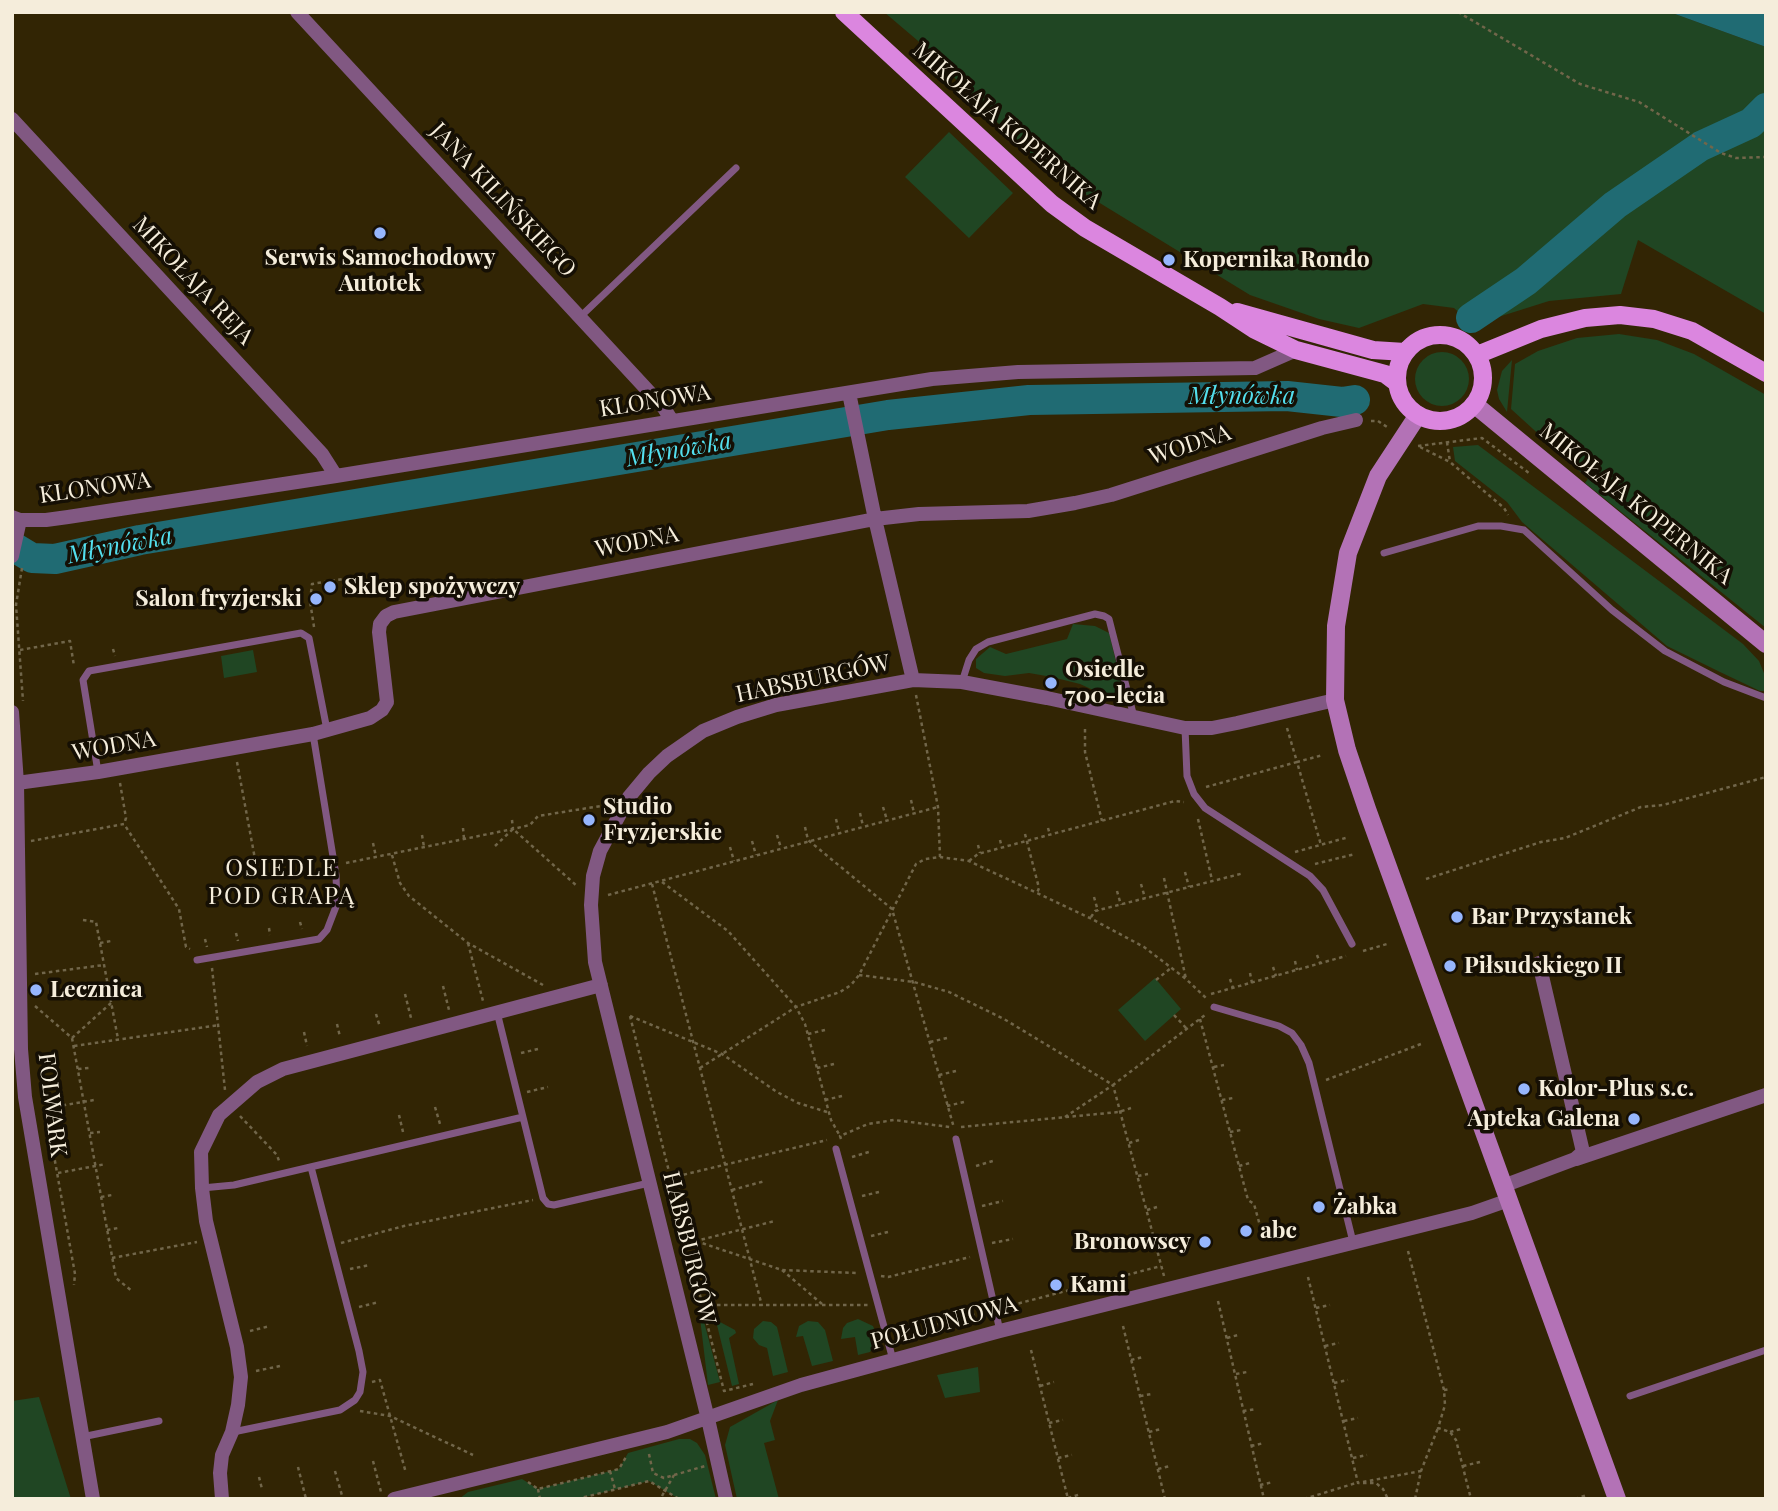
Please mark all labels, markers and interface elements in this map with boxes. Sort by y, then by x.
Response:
street label: MIKOŁAJA KOPERNIKA [907,37,1107,215]
street label: JANA KILIŃSKIEGO [425,117,581,283]
street label: MIKOŁAJA REJA [127,211,259,351]
marker: Serwis Samochodowy Autotek [372,225,388,241]
place label: Serwis Samochodowy Autotek [264,244,496,298]
place label: Kopernika Rondo [1183,246,1370,274]
marker: Kopernika Rondo [1161,252,1177,268]
street label: KLONOWA [597,379,713,423]
water label: Młynówka [1189,383,1295,411]
street label: MIKOŁAJA KOPERNIKA [1534,417,1738,591]
street label: WODNA [1146,419,1234,471]
water label: Młynówka [624,427,734,473]
street label: KLONOWA [37,467,153,509]
street label: WODNA [593,520,681,564]
water label: Młynówka [65,522,175,570]
place label: Sklep spożywczy [344,573,520,601]
marker: Sklep spożywczy [322,579,338,595]
place label: Salon fryzjerski [135,585,302,613]
marker: Salon fryzjerski [308,591,324,607]
street label: HABSBURGÓW [733,649,893,709]
place label: Osiedle 700-lecia [1065,656,1165,710]
marker: Osiedle 700-lecia [1043,675,1059,691]
street label: WODNA [70,725,158,767]
place label: Studio Fryzjerskie [603,793,722,847]
marker: Studio Fryzjerskie [581,812,597,828]
district label: OSIEDLE POD GRAPĄ [209,855,355,911]
place label: Bar Przystanek [1471,903,1632,931]
marker: Bar Przystanek [1449,909,1465,925]
place label: Piłsudskiego II [1464,952,1622,980]
marker: Piłsudskiego II [1442,958,1458,974]
place label: Lecznica [50,976,143,1004]
marker: Lecznica [28,982,44,998]
street label: FOLWARK [32,1051,72,1159]
place label: Kolor-Plus s.c. [1538,1075,1694,1103]
marker: Kolor-Plus s.c. [1516,1081,1532,1097]
place label: Apteka Galena [1467,1105,1620,1133]
marker: Apteka Galena [1626,1111,1642,1127]
street label: HABSBURGÓW [657,1169,721,1327]
place label: Żabka [1333,1193,1397,1221]
marker: Żabka [1311,1199,1327,1215]
place label: abc [1260,1217,1297,1245]
marker: abc [1238,1223,1254,1239]
place label: Bronowscy [1074,1228,1191,1256]
marker: Bronowscy [1197,1234,1213,1250]
place label: Kami [1070,1271,1126,1299]
marker: Kami [1048,1277,1064,1293]
street label: POŁUDNIOWA [868,1290,1020,1356]

